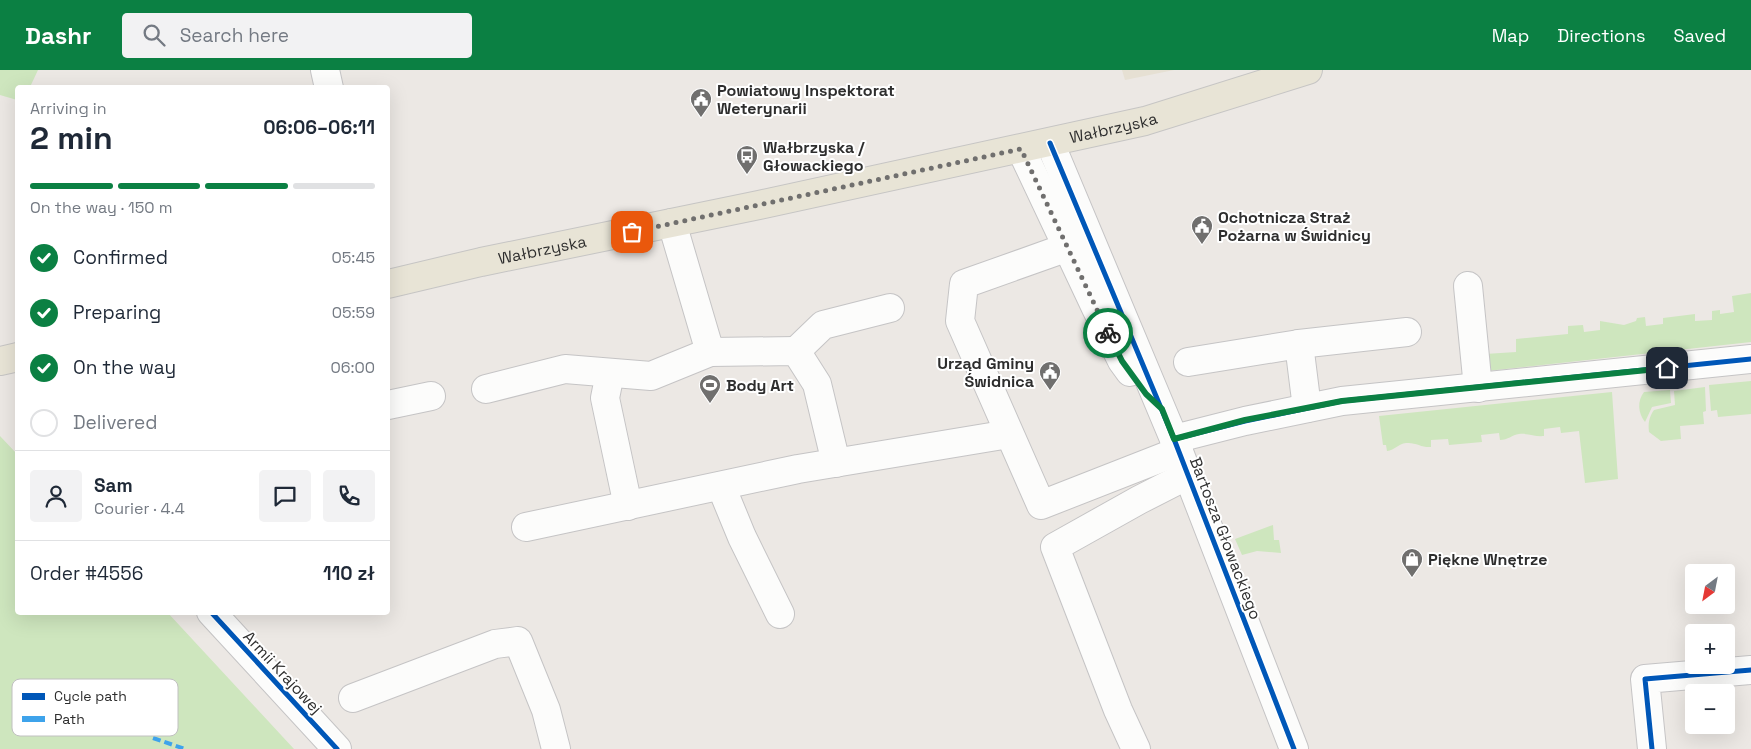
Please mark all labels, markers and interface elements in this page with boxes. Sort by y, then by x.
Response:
search box [122,13,472,58]
text: Dashr [25,20,92,51]
icon: search [140,21,168,49]
text: Search here [180,23,289,48]
text: Map [1492,24,1529,47]
text: Directions [1557,24,1646,47]
text: Saved [1674,24,1726,47]
place label: Powiatowy Inspektorat Weterynarii [717,80,895,119]
public building icon: Powiatowy Inspektorat Weterynarii [689,87,713,118]
text: Arriving in [30,98,107,119]
street label: Wałbrzyska [1068,108,1160,148]
text: 06:06–06:11 [263,115,375,140]
text: 2 min [30,118,113,158]
place label: Wałbrzyska / Głowackiego [763,137,865,176]
bus stop icon: Wałbrzyska / Głowackiego [735,144,759,175]
text: On the way · 150 m [30,197,172,218]
place label: Ochotnicza Straż Pożarna w Świdnicy [1218,207,1371,246]
pin [611,211,653,253]
public building icon: Ochotnicza Straż Pożarna w Świdnicy [1190,214,1214,245]
icon: bag [618,218,646,246]
street label: Wałbrzyska [496,231,588,269]
icon: check [30,244,58,272]
text: Confirmed [73,245,168,270]
text: 05:45 [332,247,375,268]
icon: check [30,299,58,327]
text: Preparing [73,300,161,325]
text: 05:59 [332,302,375,323]
courier [1083,308,1133,358]
icon: bike [1094,319,1122,347]
pin [1646,347,1688,389]
place label: Urząd Gminy Świdnica [937,353,1034,392]
icon: check [30,354,58,382]
icon: home [1653,354,1681,382]
text: On the way [73,355,176,380]
text: 06:00 [330,357,375,378]
public building icon: Urząd Gminy Świdnica [1038,360,1062,391]
sports icon: Body Art [698,373,722,404]
place label: Body Art [726,375,794,396]
text: Delivered [73,410,158,435]
street label: Bartosza Głowackiego [1185,454,1266,622]
button: person [30,470,82,522]
button: chat [259,470,311,522]
button: phone [323,470,375,522]
text: Sam [94,473,133,498]
text: Courier · 4.4 [94,498,185,519]
shop icon: Piękne Wnętrze [1400,547,1424,578]
place label: Piękne Wnętrze [1428,549,1547,570]
text: Order #4556 [30,561,143,586]
text: 110 zł [323,561,375,586]
north arrow [1685,564,1735,614]
map controls [1685,564,1735,734]
button: + [1685,624,1735,674]
street label: Armii Krajowej [239,626,327,718]
legend [12,679,178,736]
button: − [1685,684,1735,734]
text: Cycle path [54,687,127,705]
text: Path [54,710,85,728]

